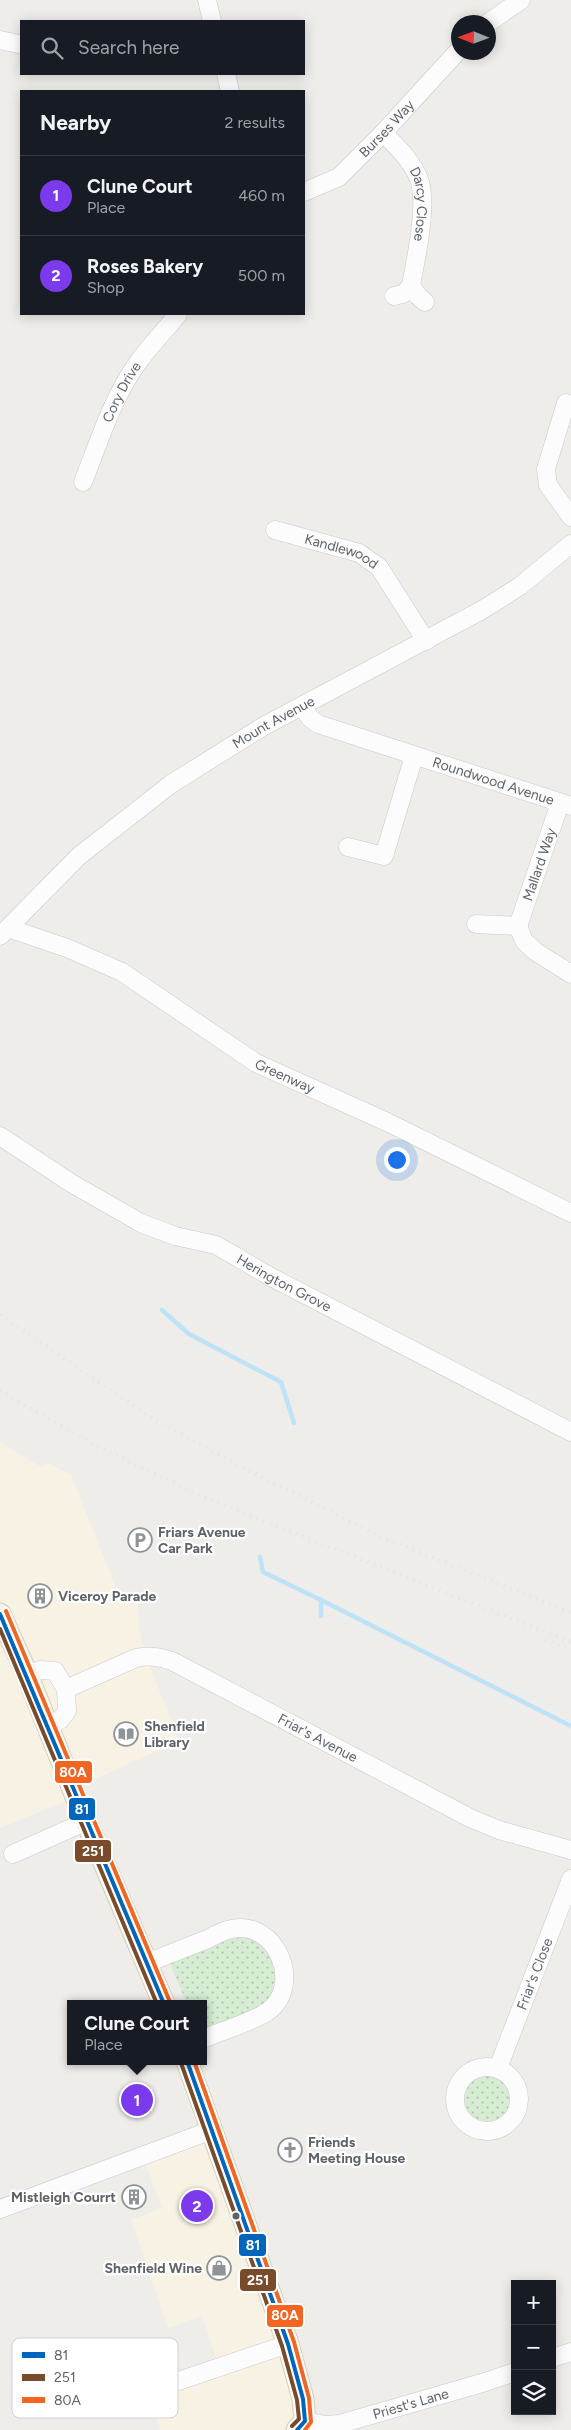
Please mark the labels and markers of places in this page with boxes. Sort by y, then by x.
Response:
place label: Friars Avenue Car Park [158,1524,246,1557]
parking icon: Friars Avenue Car Park [127,1527,153,1553]
building icon: Viceroy Parade [27,1583,53,1609]
place label: Viceroy Parade [58,1588,157,1605]
place label: Shenfield Library [144,1718,205,1751]
library icon: Shenfield Library [113,1721,139,1747]
pin: 1 [121,2081,153,2119]
place label: Friends Meeting House [308,2134,406,2167]
church icon: Friends Meeting House [277,2137,303,2163]
building icon: Mistleigh Courrt [121,2184,147,2210]
pin: 2 [181,2187,213,2225]
place label: Mistleigh Courrt [11,2189,116,2206]
unlabelled marker [231,2211,241,2221]
shop icon: Shenfield Wine [206,2255,232,2281]
place label: Shenfield Wine [105,2260,202,2277]

